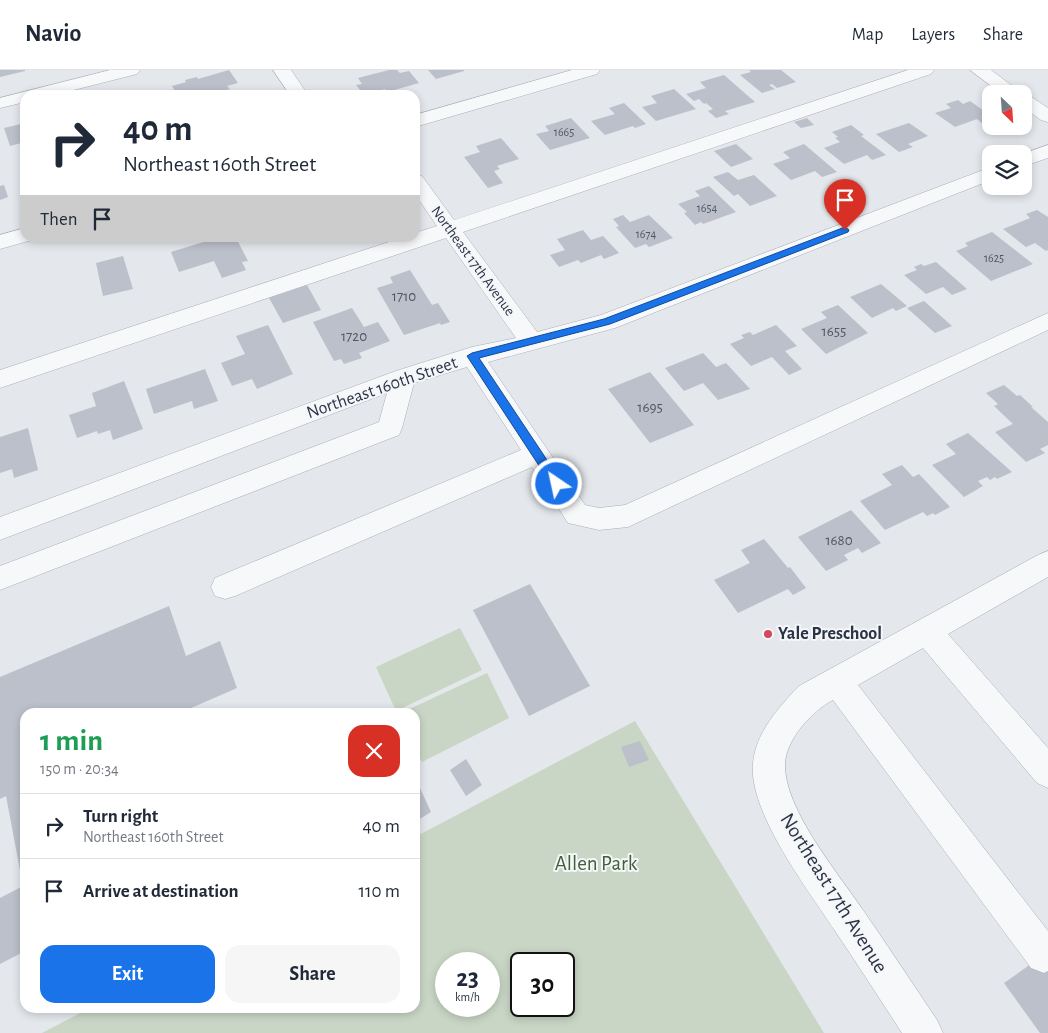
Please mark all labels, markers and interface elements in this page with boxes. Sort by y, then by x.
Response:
text: Navio [25,22,81,46]
text: Map [852,26,883,44]
text: Layers [911,26,955,44]
text: Share [983,26,1023,44]
north arrow [982,85,1032,135]
map controls [982,85,1032,195]
icon: right [40,110,105,175]
text: 40 m [123,112,192,147]
house number: 1665 [554,126,574,138]
button: layers [982,145,1032,195]
text: Northeast 160th Street [123,153,316,175]
pin [824,179,866,230]
icon: arrive [831,186,859,214]
house number: 1654 [697,202,718,214]
street label: Northeast 17th Avenue [428,203,518,319]
icon: arrive [88,205,116,233]
text: Then [40,210,78,229]
house number: 1674 [636,228,656,240]
house number: 1625 [984,252,1004,264]
house number: 1710 [392,289,416,304]
house number: 1655 [822,324,846,339]
house number: 1720 [341,329,367,344]
street label: Northeast 160th Street [304,354,460,422]
house number: 1695 [637,400,663,415]
position arrow [530,457,582,509]
house number: 1680 [825,533,853,548]
place label: Yale Preschool [778,625,882,643]
marker: Yale Preschool [762,628,774,640]
button: close [348,725,400,777]
text: 1 min [40,726,103,756]
text: 150 m · 20:34 [40,761,119,777]
text: Turn right [83,807,158,826]
street label: Northeast 17th Avenue [776,809,892,977]
icon: right [40,812,68,840]
text: 40 m [362,817,400,836]
text: Northeast 160th Street [83,829,224,845]
park label: Allen Park [555,853,638,874]
icon: arrive [40,877,68,905]
text: Arrive at destination [83,882,239,901]
text: 110 m [359,882,400,901]
button: Exit [40,945,215,1003]
button: Share [225,945,400,1003]
speed limit sign: 30 [510,952,575,1017]
text: 23 [456,966,479,991]
text: km/h [455,991,480,1003]

